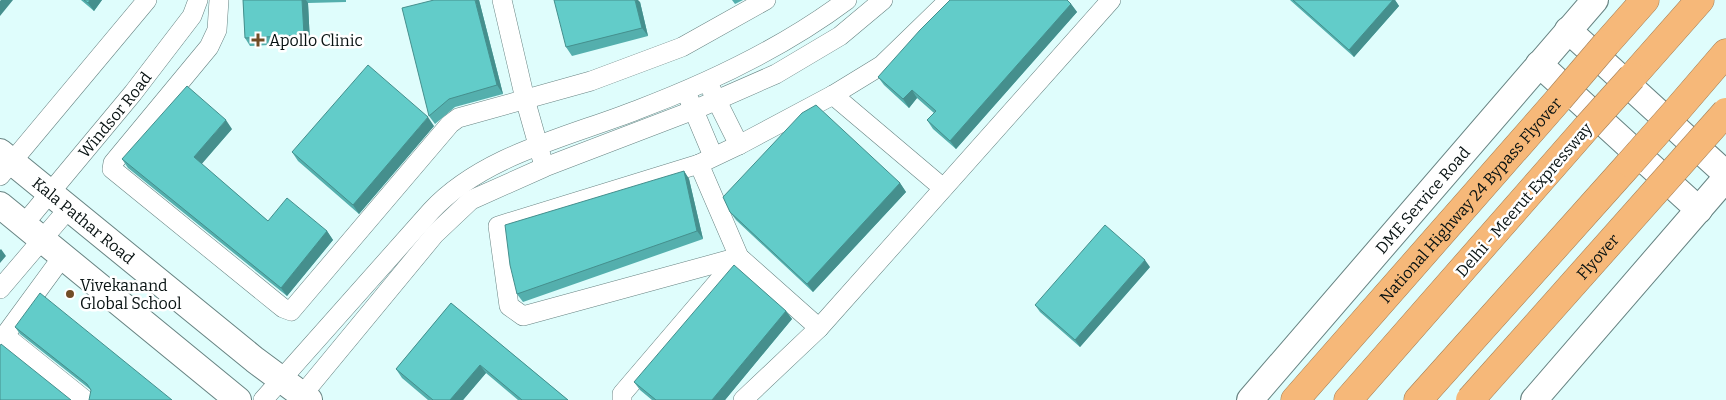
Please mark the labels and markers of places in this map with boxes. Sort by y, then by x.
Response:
place label: Apollo Clinic [269,31,363,50]
marker: Apollo Clinic [251,33,265,47]
place label: Vivekanand Global School [80,276,182,313]
marker: Vivekanand Global School [64,288,76,300]

